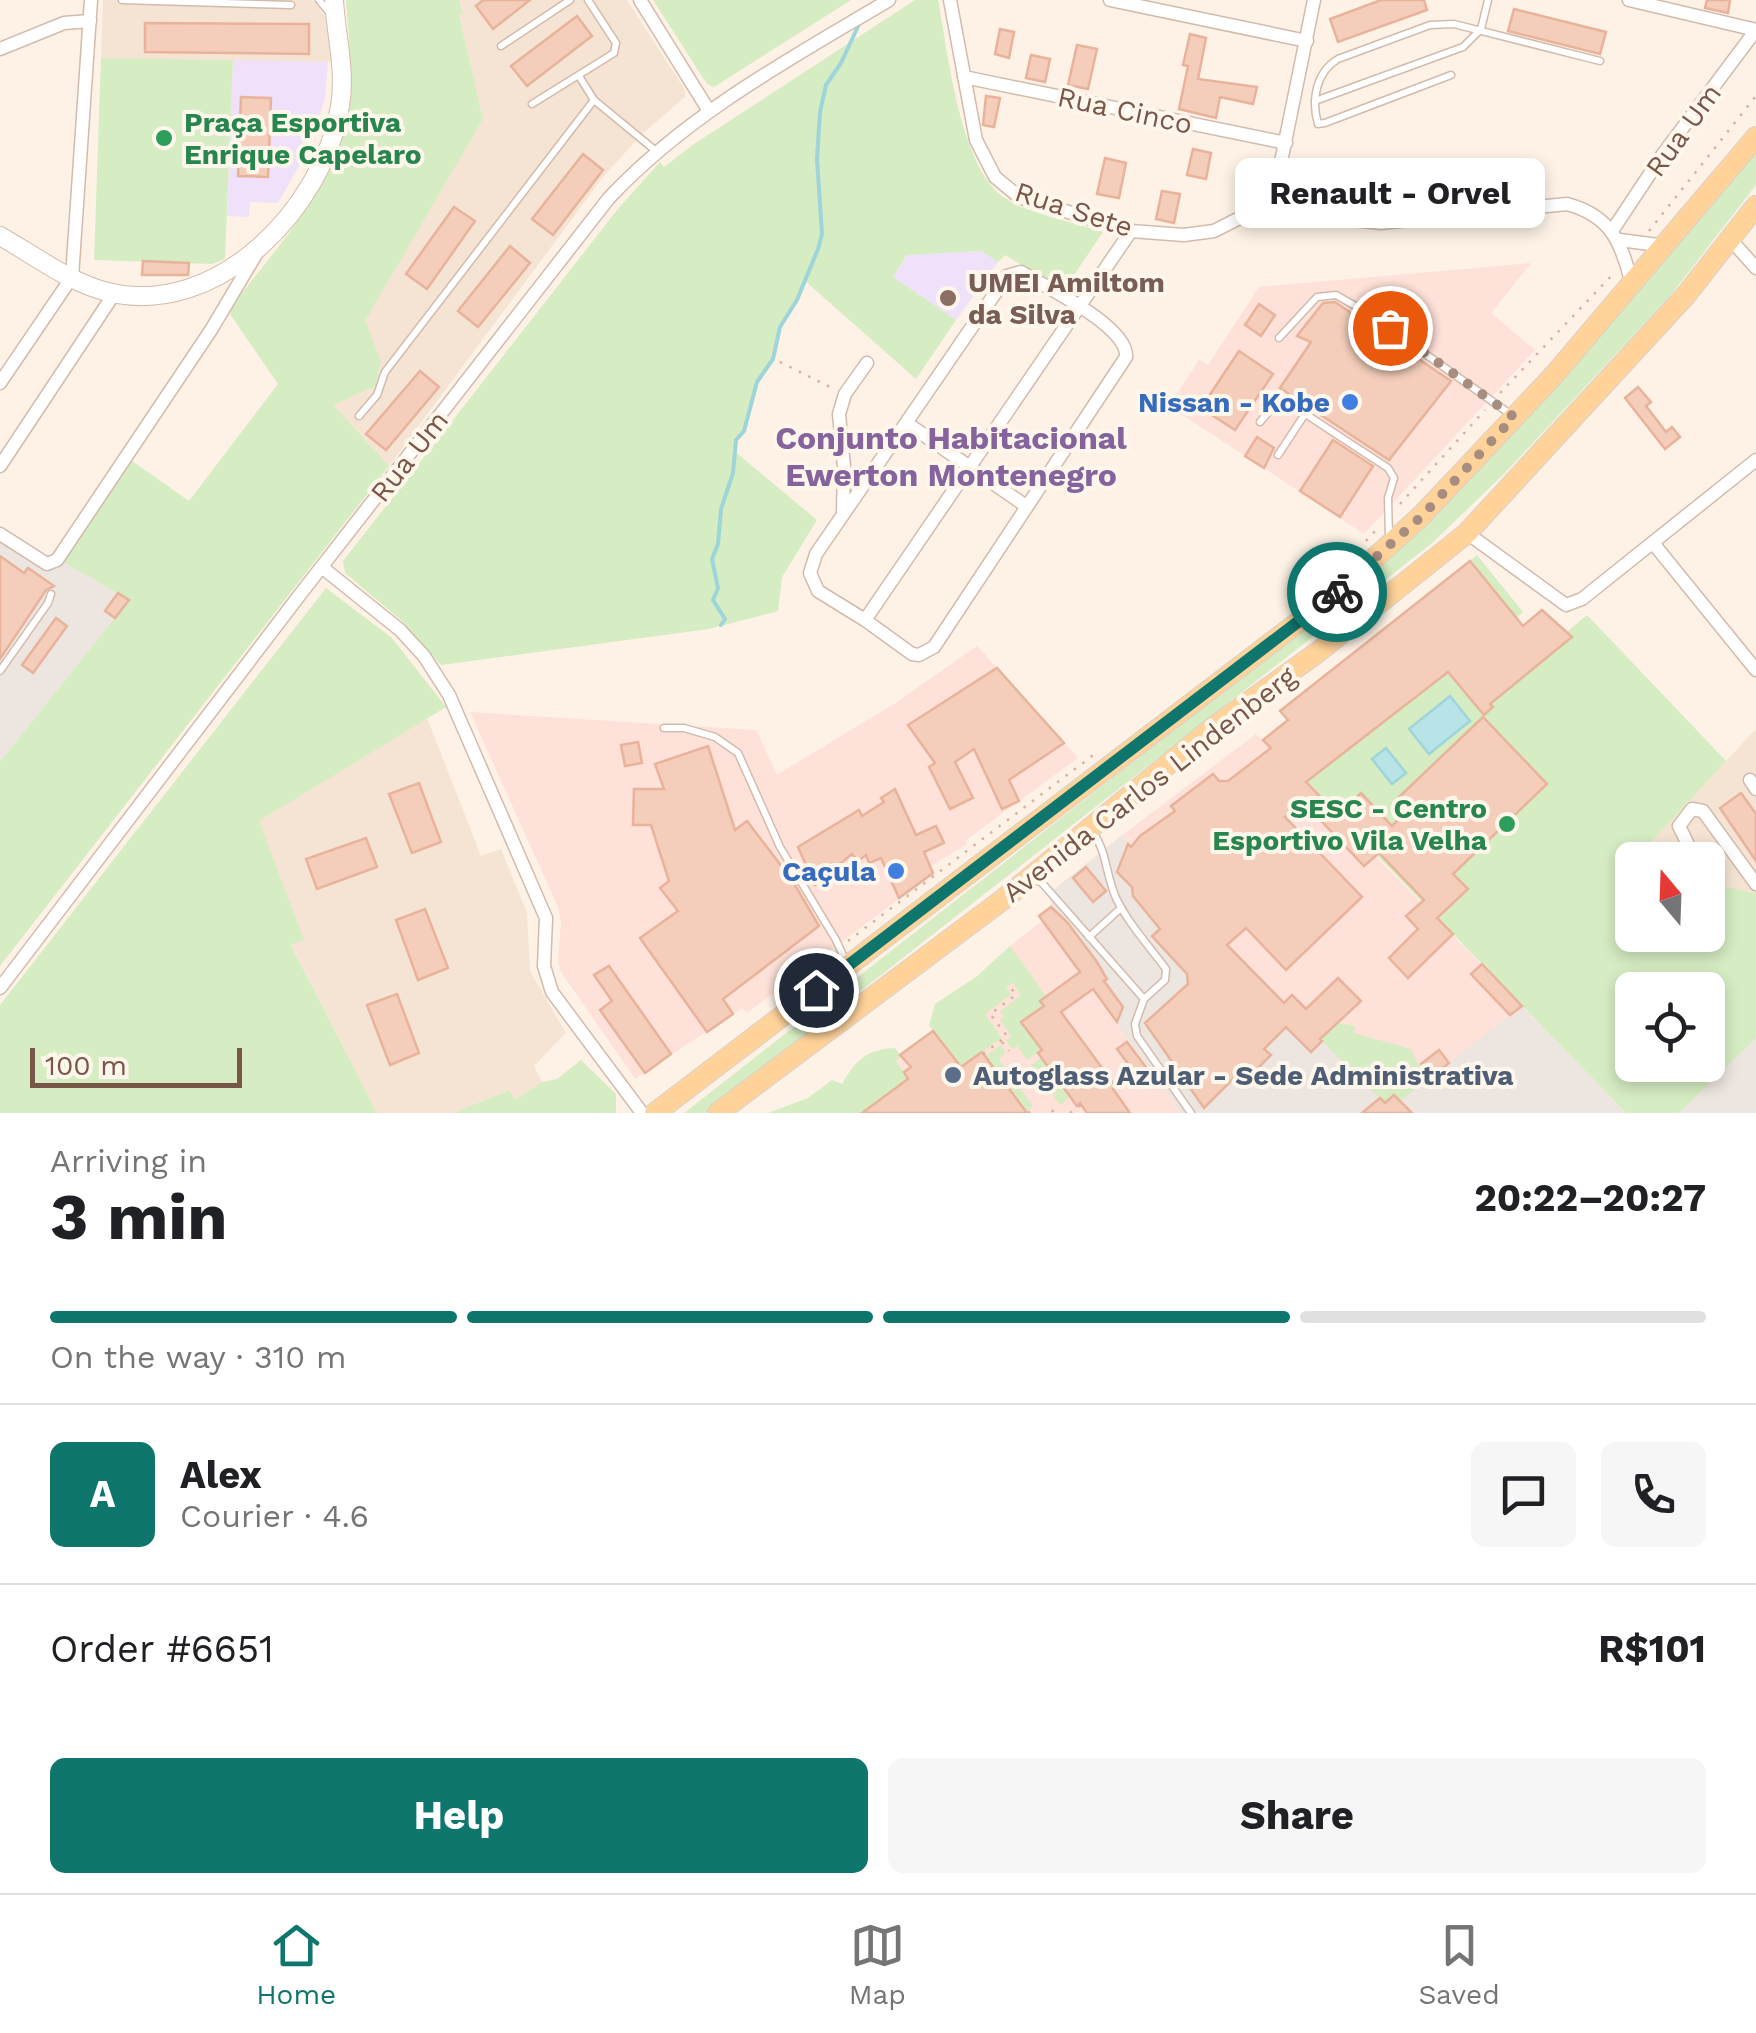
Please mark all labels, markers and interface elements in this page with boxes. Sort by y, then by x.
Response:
street label: Rua Um [1639,77,1728,183]
street label: Rua Cinco [1055,80,1195,141]
place label: Praça Esportiva Enrique Capelaro [184,106,422,171]
marker: Praça Esportiva Enrique Capelaro [153,127,175,149]
callout: Renault - Orvel [1235,158,1545,228]
text: Renault - Orvel [1269,174,1511,212]
street label: Rua Sete [1011,175,1137,244]
place label: UMEI Amiltom da Silva [968,266,1165,331]
pin [1348,286,1433,371]
marker: UMEI Amiltom da Silva [937,287,959,309]
icon: bag [1363,301,1418,356]
place label: Nissan - Kobe [1138,386,1330,419]
marker: Nissan - Kobe [1339,391,1361,413]
street label: Rua Um [364,404,455,509]
district label: Conjunto Habitacional Ewerton Montenegro [775,419,1127,494]
courier [1287,542,1387,642]
icon: bike [1310,565,1365,620]
street label: Avenida Carlos Lindenberg [996,659,1303,909]
place label: SESC - Centro Esportivo Vila Velha [1212,792,1488,857]
marker: SESC - Centro Esportivo Vila Velha [1496,813,1518,835]
north arrow [1615,842,1725,952]
map controls [1615,842,1725,1082]
place label: Caçula [782,855,877,888]
marker: Caçula [885,860,907,882]
pin [774,948,859,1033]
icon: home [789,963,844,1018]
button: locate [1615,972,1725,1082]
scale bar [30,1043,242,1088]
text: 100 m [45,1049,127,1082]
place label: Autoglass Azular - Sede Administrativa [973,1059,1514,1092]
marker: Autoglass Azular - Sede Administrativa [942,1064,964,1086]
text: Arriving in [50,1142,207,1180]
text: 20:22–20:27 [1474,1176,1706,1220]
text: 3 min [50,1179,228,1255]
text: On the way · 310 m [50,1338,347,1376]
button: chat [1471,1442,1576,1547]
button: phone [1601,1442,1706,1547]
text: Alex [180,1453,262,1497]
text: A [90,1472,115,1516]
text: Courier · 4.6 [180,1497,369,1535]
text: Order #6651 [50,1627,274,1671]
text: R$101 [1598,1627,1706,1671]
button: Help [50,1758,868,1873]
button: Share [888,1758,1706,1873]
tab: Home [256,1918,336,2011]
tab: Map [849,1918,906,2011]
tab: Saved [1418,1918,1500,2011]

